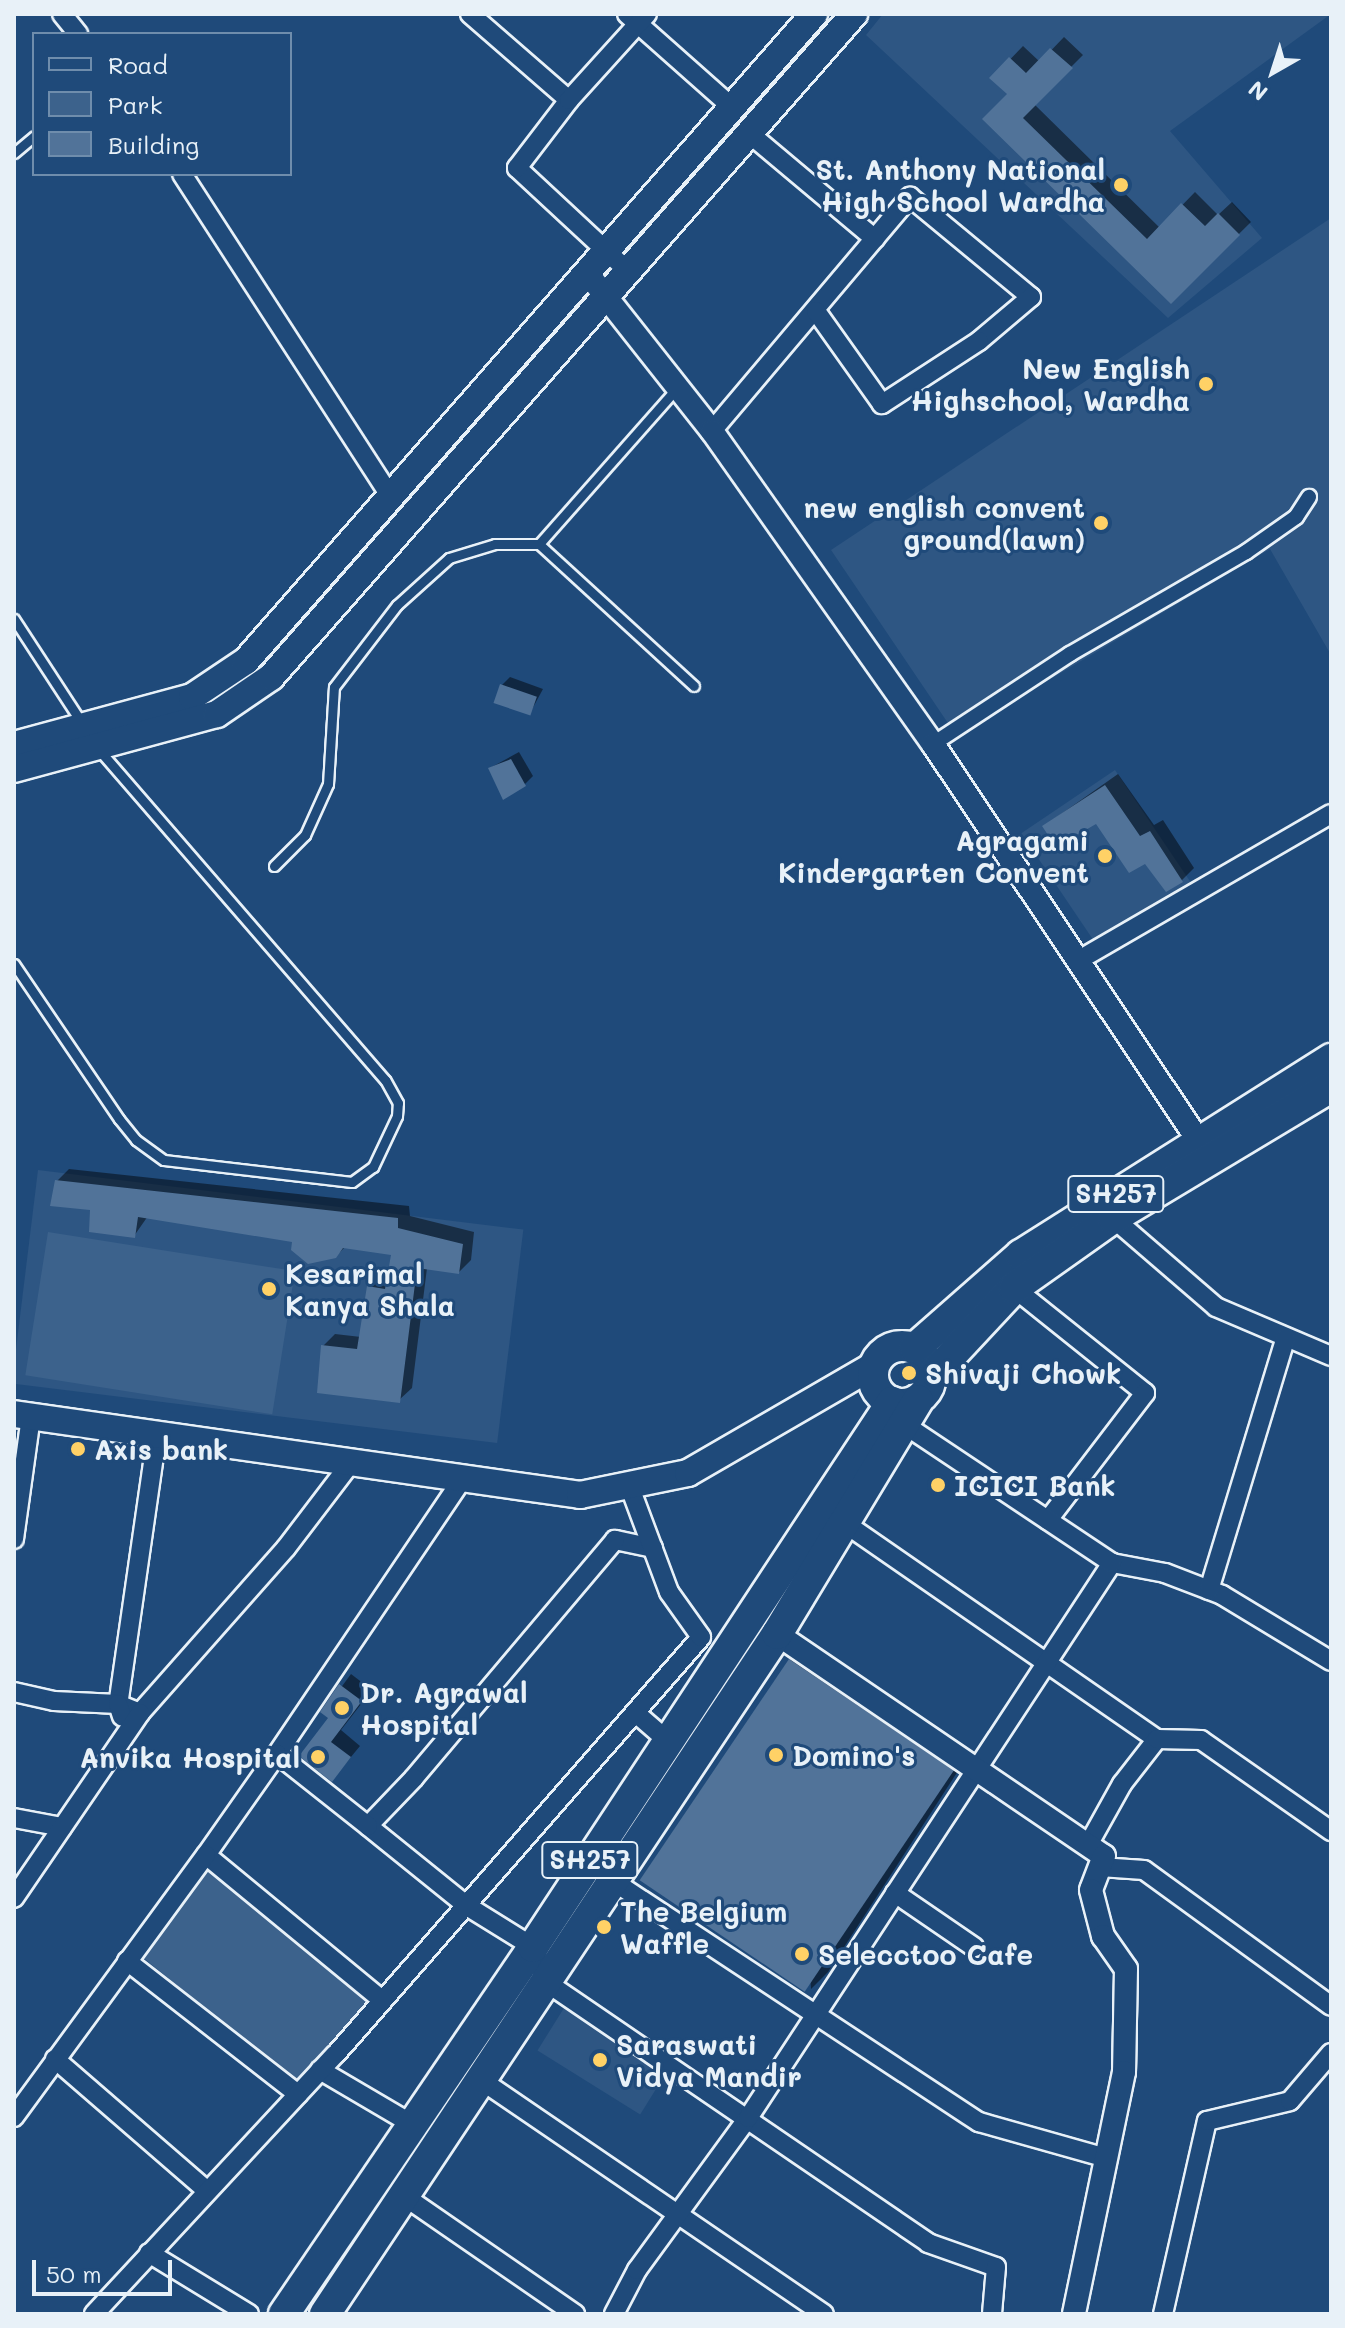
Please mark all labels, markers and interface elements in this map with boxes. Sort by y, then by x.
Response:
legend [32,32,292,176]
north arrow [1233,32,1313,112]
text: Road [108,49,168,80]
text: N [1242,75,1273,108]
text: Park [108,89,162,120]
text: Building [108,129,199,160]
place label: St. Anthony National High School Wardha [816,152,1105,218]
marker: St. Anthony National High School Wardha [1112,176,1130,194]
place label: New English Highschool, Wardha [911,351,1190,417]
marker: New English Highschool, Wardha [1197,375,1215,393]
place label: new english convent ground(lawn) [803,490,1085,556]
marker: new english convent ground(lawn) [1092,514,1110,532]
place label: Agragami Kindergarten Convent [778,823,1089,889]
marker: Agragami Kindergarten Convent [1096,847,1114,865]
road number: SH257 [1066,1172,1166,1216]
place label: Kesarimal Kanya Shala [285,1256,455,1322]
marker: Kesarimal Kanya Shala [260,1280,278,1298]
place label: Shivaji Chowk [925,1356,1121,1390]
marker: Shivaji Chowk [900,1364,918,1382]
place label: Axis bank [94,1432,228,1466]
marker: Axis bank [69,1440,87,1458]
place label: ICICI Bank [954,1468,1116,1502]
marker: ICICI Bank [929,1476,947,1494]
place label: Dr. Agrawal Hospital [360,1675,528,1741]
marker: Dr. Agrawal Hospital [331,1697,353,1719]
place label: Domino's [792,1738,915,1772]
place label: Anvika Hospital [79,1740,300,1774]
marker: Anvika Hospital [307,1746,329,1768]
marker: Domino's [767,1746,785,1764]
road number: SH257 [540,1838,640,1882]
place label: The Belgium Waffle [620,1894,787,1960]
marker: The Belgium Waffle [595,1918,613,1936]
place label: Selecctoo Cafe [818,1937,1033,1971]
marker: Selecctoo Cafe [793,1945,811,1963]
place label: Saraswati Vidya Mandir [616,2027,802,2093]
marker: Saraswati Vidya Mandir [591,2051,609,2069]
scale bar [36,2244,176,2294]
text: 50 m [46,2258,102,2289]

